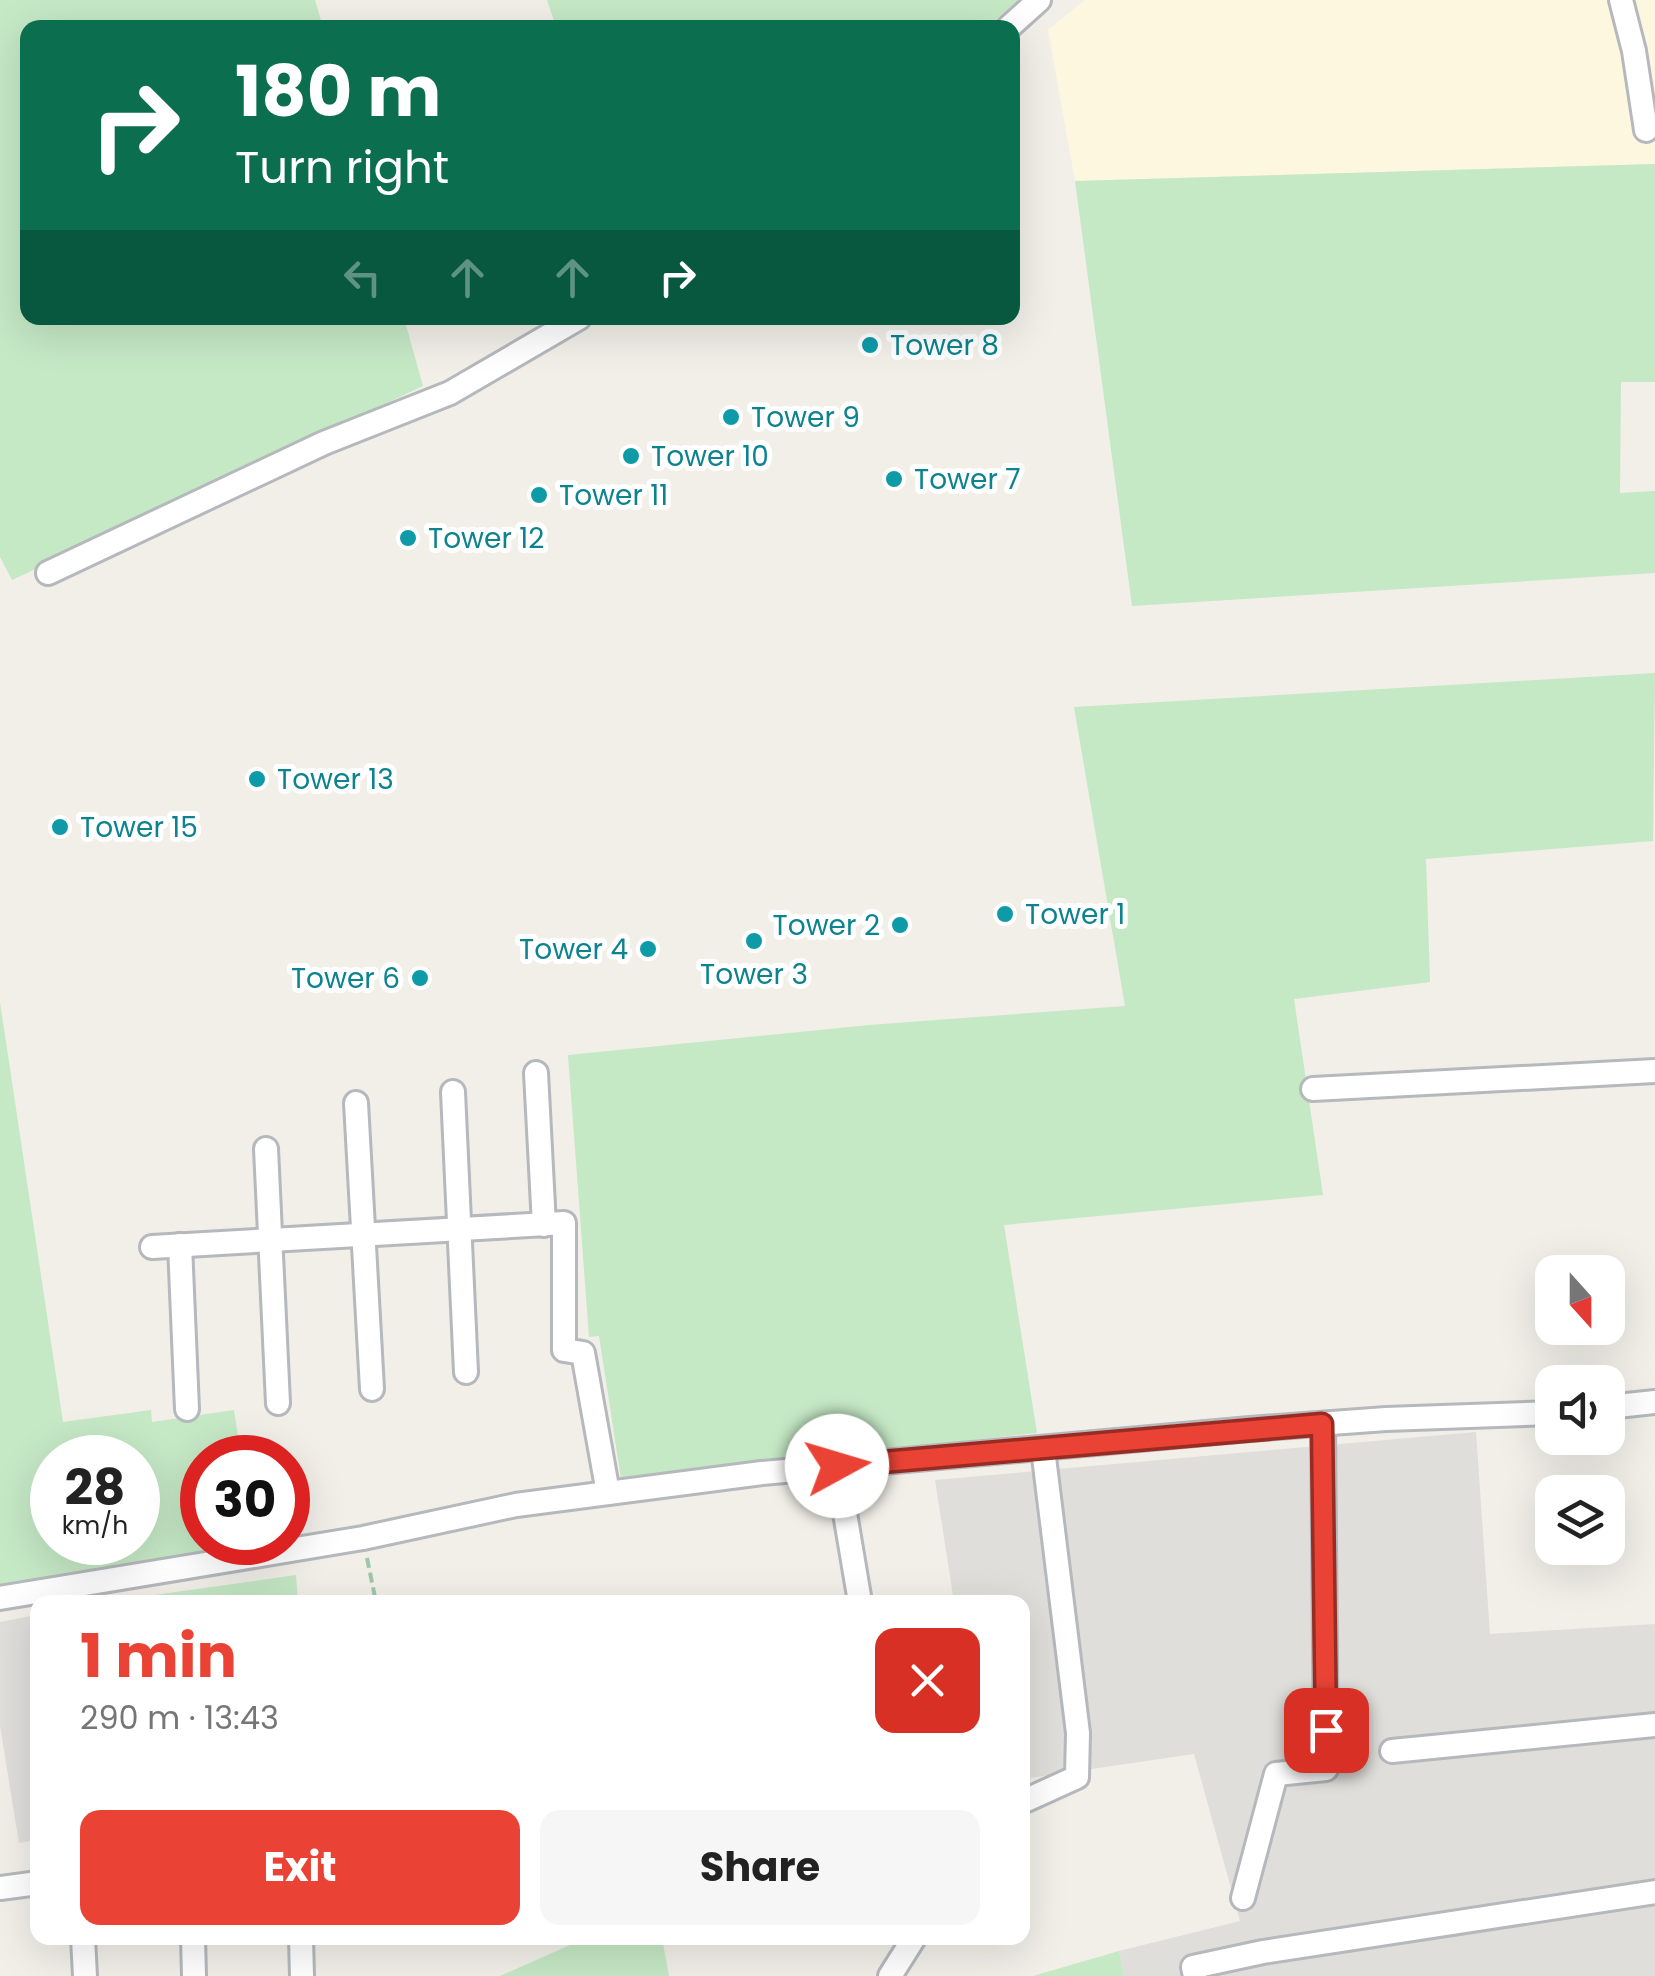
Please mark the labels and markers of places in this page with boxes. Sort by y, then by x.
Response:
place label: Tower 8 [890,326,999,365]
marker: Tower 8 [859,334,881,356]
place label: Tower 9 [751,398,860,437]
marker: Tower 9 [720,406,742,428]
place label: Tower 10 [651,437,769,476]
marker: Tower 10 [620,445,642,467]
place label: Tower 7 [914,460,1021,499]
marker: Tower 7 [883,468,905,490]
place label: Tower 11 [559,476,668,515]
marker: Tower 11 [528,484,550,506]
place label: Tower 12 [428,519,544,558]
marker: Tower 12 [397,527,419,549]
place label: Tower 13 [277,760,394,799]
marker: Tower 13 [246,768,268,790]
place label: Tower 15 [80,808,198,847]
marker: Tower 15 [49,816,71,838]
place label: Tower 1 [1025,895,1125,934]
marker: Tower 1 [994,903,1016,925]
place label: Tower 2 [773,906,880,945]
marker: Tower 2 [889,914,911,936]
place label: Tower 4 [519,930,628,969]
marker: Tower 3 [743,930,765,952]
marker: Tower 4 [637,938,659,960]
place label: Tower 3 [700,955,808,994]
place label: Tower 6 [291,959,400,998]
marker: Tower 6 [409,967,431,989]
pin [1284,1688,1369,1773]

